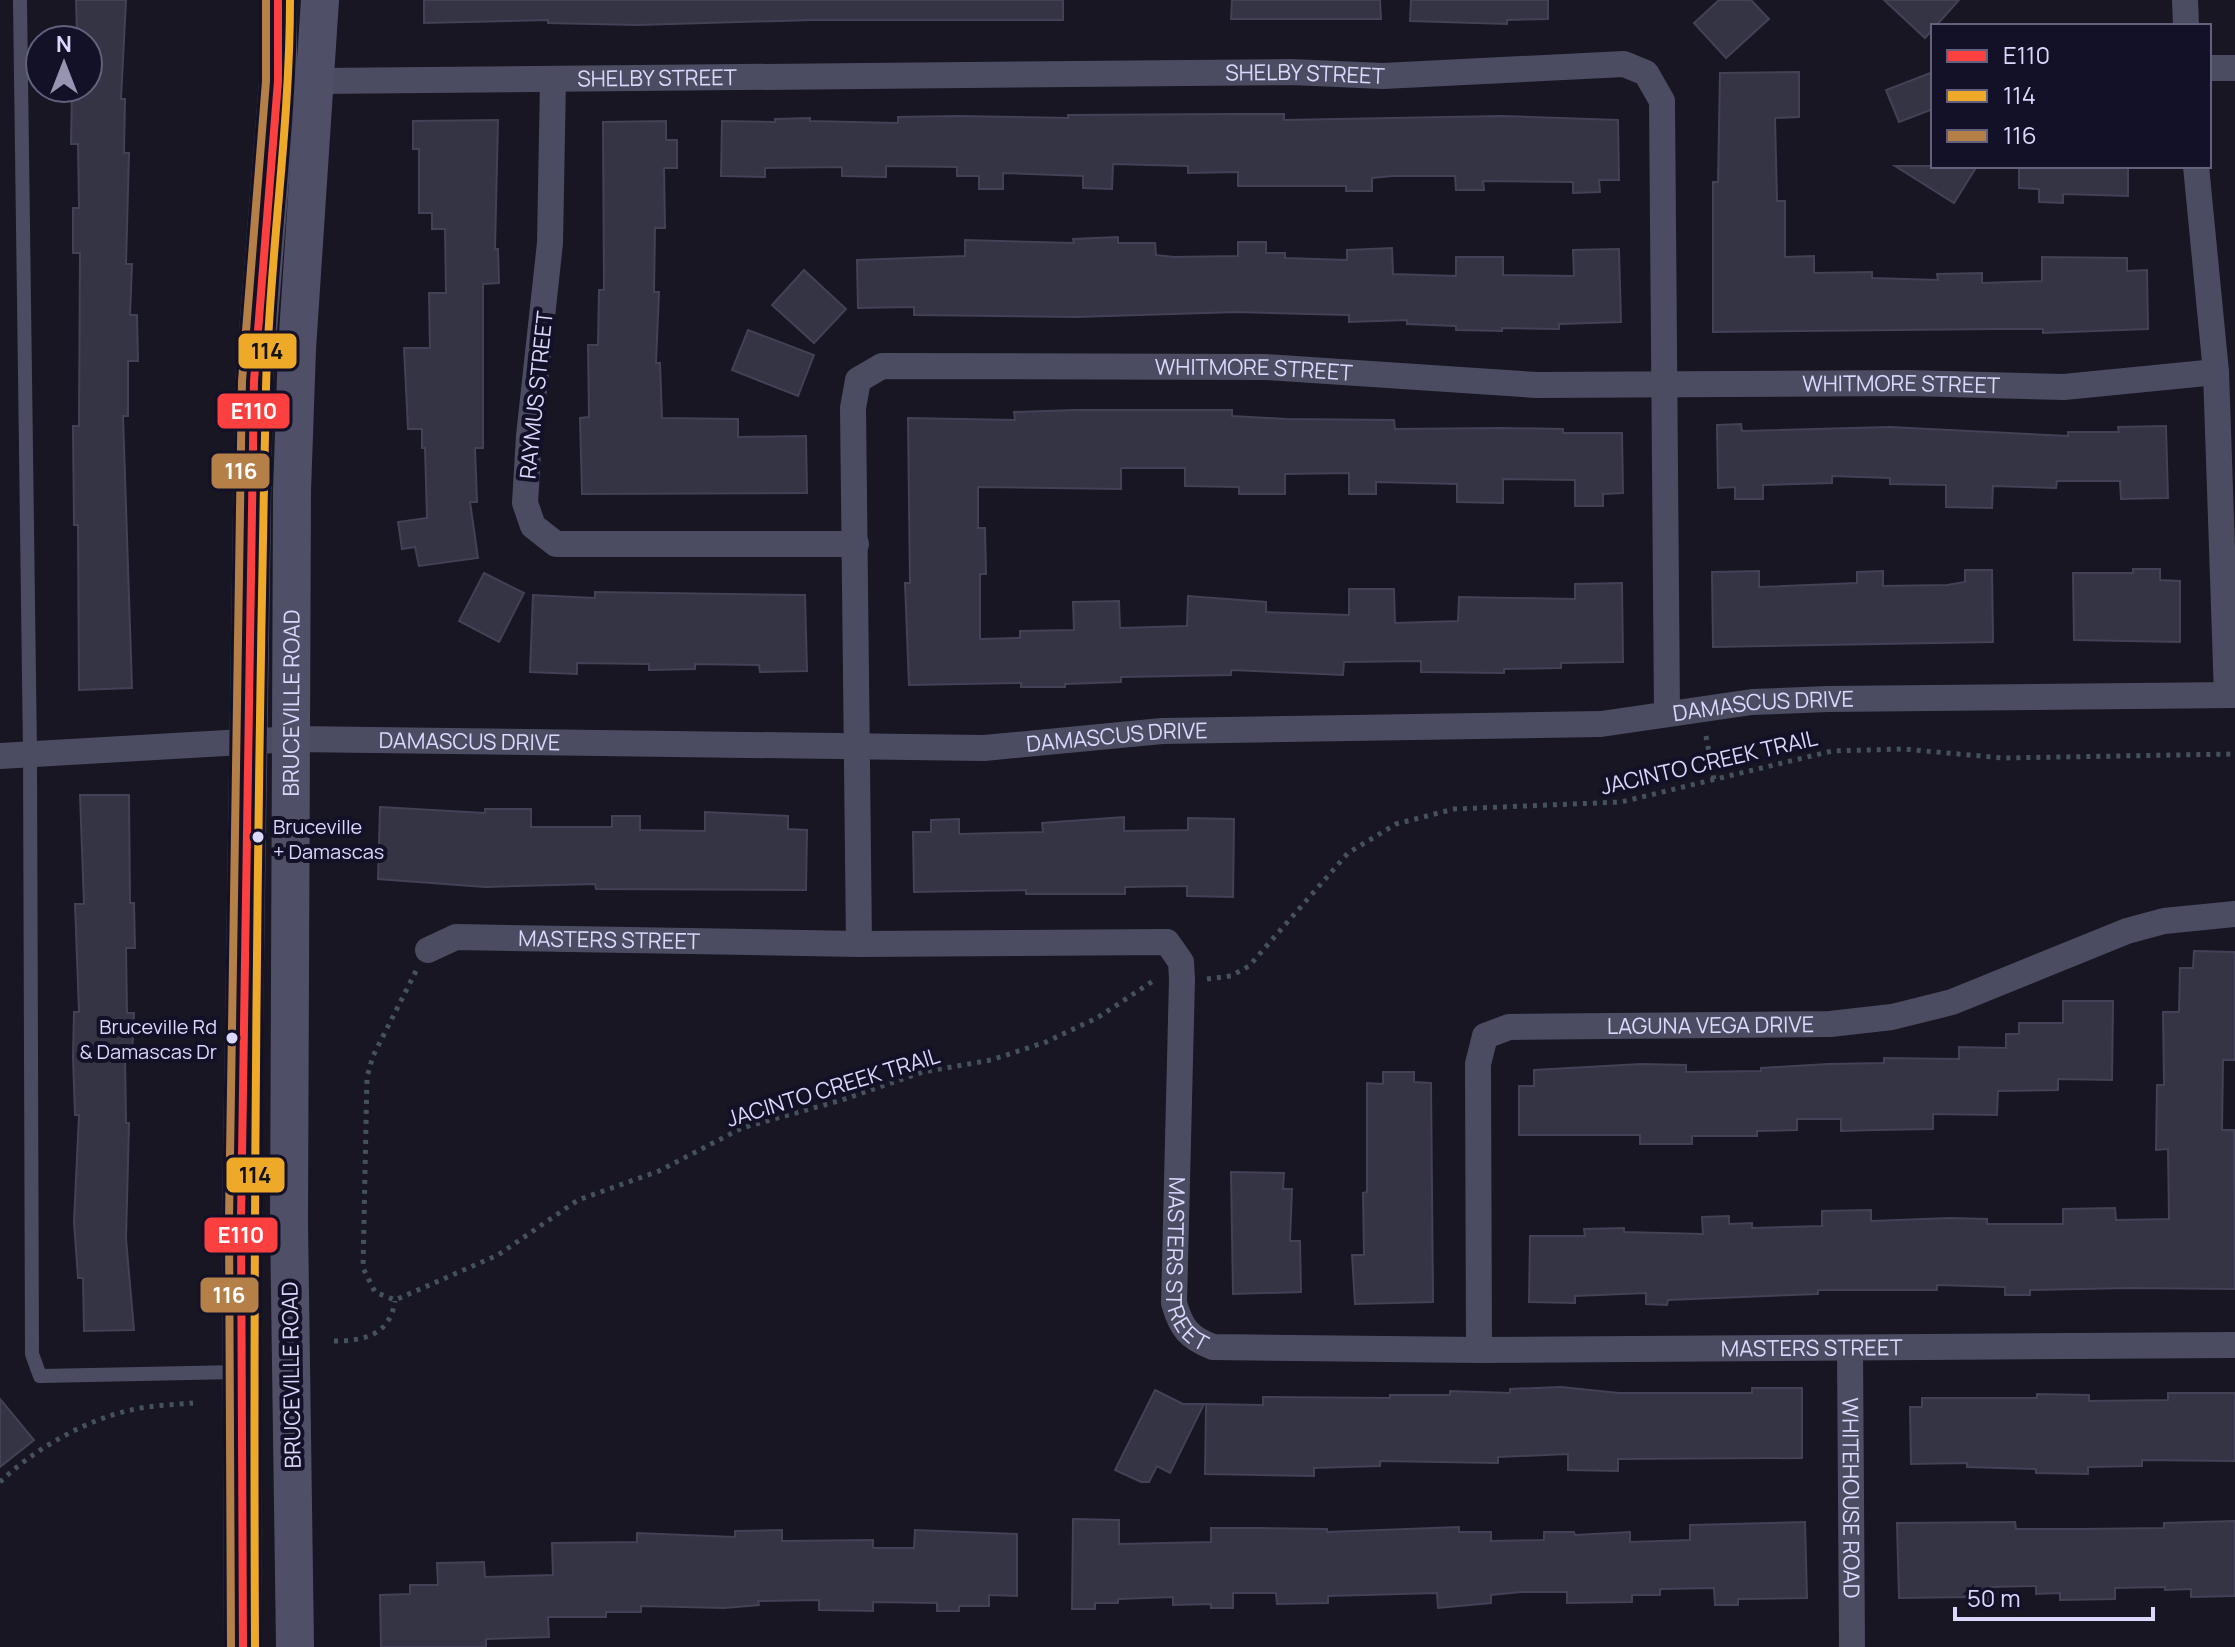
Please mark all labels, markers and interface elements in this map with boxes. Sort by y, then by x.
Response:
north arrow [24,24,104,104]
legend [1931,24,2211,168]
text: N [56,29,72,59]
text: E110 [2003,38,2050,71]
street label: SHELBY STREET [1225,57,1385,91]
street label: SHELBY STREET [577,62,737,94]
text: 114 [2003,78,2036,111]
text: 116 [2003,118,2037,151]
street label: RAYMUS STREET [512,310,560,480]
line badge: 114 [237,332,298,370]
text: 114 [251,336,283,366]
street label: WHITMORE STREET [1155,352,1354,388]
street label: WHITMORE STREET [1802,368,2000,400]
line badge: E110 [216,392,291,430]
text: E110 [231,396,277,426]
line badge: 116 [210,452,271,490]
text: 116 [225,456,257,486]
street label: BRUCEVILLE ROAD [276,609,307,797]
street label: DAMASCUS DRIVE [1671,684,1854,728]
street label: DAMASCUS DRIVE [1025,715,1208,759]
street label: JACINTO CREEK TRAIL [1598,722,1820,802]
street label: DAMASCUS DRIVE [378,725,561,757]
place label: Bruceville + Damascas [273,813,384,865]
marker: Bruceville + Damascas [250,829,266,845]
street label: MASTERS STREET [518,923,700,956]
street label: LAGUNA VEGA DRIVE [1607,1009,1814,1041]
place label: Bruceville Rd & Damascas Dr [80,1013,217,1065]
marker: Bruceville Rd & Damascas Dr [224,1030,240,1046]
street label: JACINTO CREEK TRAIL [723,1040,943,1134]
line badge: 114 [225,1156,286,1194]
text: 114 [239,1160,271,1190]
street label: MASTERS STREET [1159,1176,1214,1358]
line badge: E110 [203,1216,279,1254]
text: E110 [218,1220,264,1250]
line badge: 116 [199,1276,260,1314]
text: 116 [213,1280,245,1310]
street label: BRUCEVILLE ROAD [274,1281,308,1469]
street label: MASTERS STREET [1721,1332,1903,1363]
street label: WHITEHOUSE ROAD [1835,1397,1867,1599]
scale bar [1955,1571,2153,1621]
text: 50 m [1967,1581,2021,1614]

